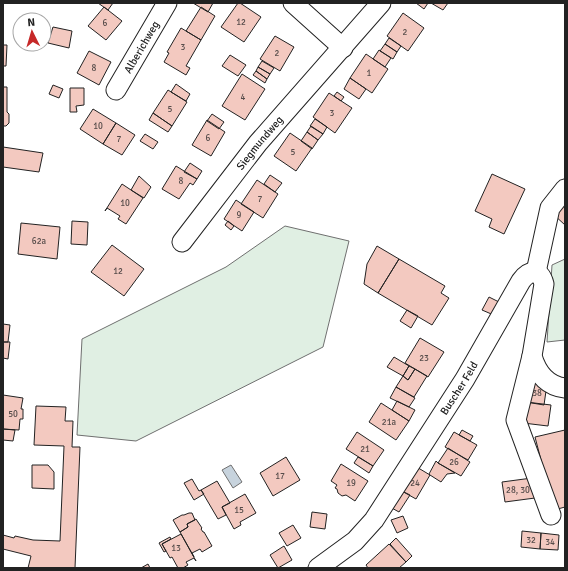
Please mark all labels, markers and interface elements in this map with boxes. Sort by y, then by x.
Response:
north arrow [12,12,52,52]
text: N [27,16,36,29]
house number: 12 [236,17,246,28]
house number: 6 [103,18,108,29]
street label: Alberichweg [121,18,162,76]
house number: 2 [403,27,408,38]
house number: 3 [181,42,186,53]
house number: 2 [275,48,280,59]
house number: 8 [92,63,97,74]
house number: 1 [367,68,372,79]
house number: 4 [241,92,246,103]
house number: 5 [168,104,173,115]
house number: 3 [330,108,335,119]
street label: Siegmundweg [234,113,286,173]
house number: 10 [93,121,103,132]
house number: 6 [206,133,211,144]
house number: 7 [117,134,122,145]
house number: 5 [291,147,296,158]
house number: 8 [179,176,184,187]
house number: 7 [258,194,263,205]
house number: 10 [120,198,130,209]
house number: 9 [237,210,242,221]
house number: 62a [32,236,47,247]
house number: 12 [113,266,123,277]
house number: 23 [419,353,429,364]
street label: Buscher Feld [438,359,481,417]
house number: 38 [532,388,542,399]
house number: 50 [8,409,18,420]
house number: 21a [382,417,397,428]
house number: 21 [360,444,370,455]
house number: 26 [449,457,459,468]
house number: 17 [275,471,285,482]
house number: 19 [346,478,356,489]
house number: 24 [410,478,420,489]
house number: 28, 30 [506,485,530,496]
house number: 15 [234,505,244,516]
house number: 32 [526,535,536,546]
house number: 34 [545,537,555,548]
house number: 13 [171,543,181,554]

